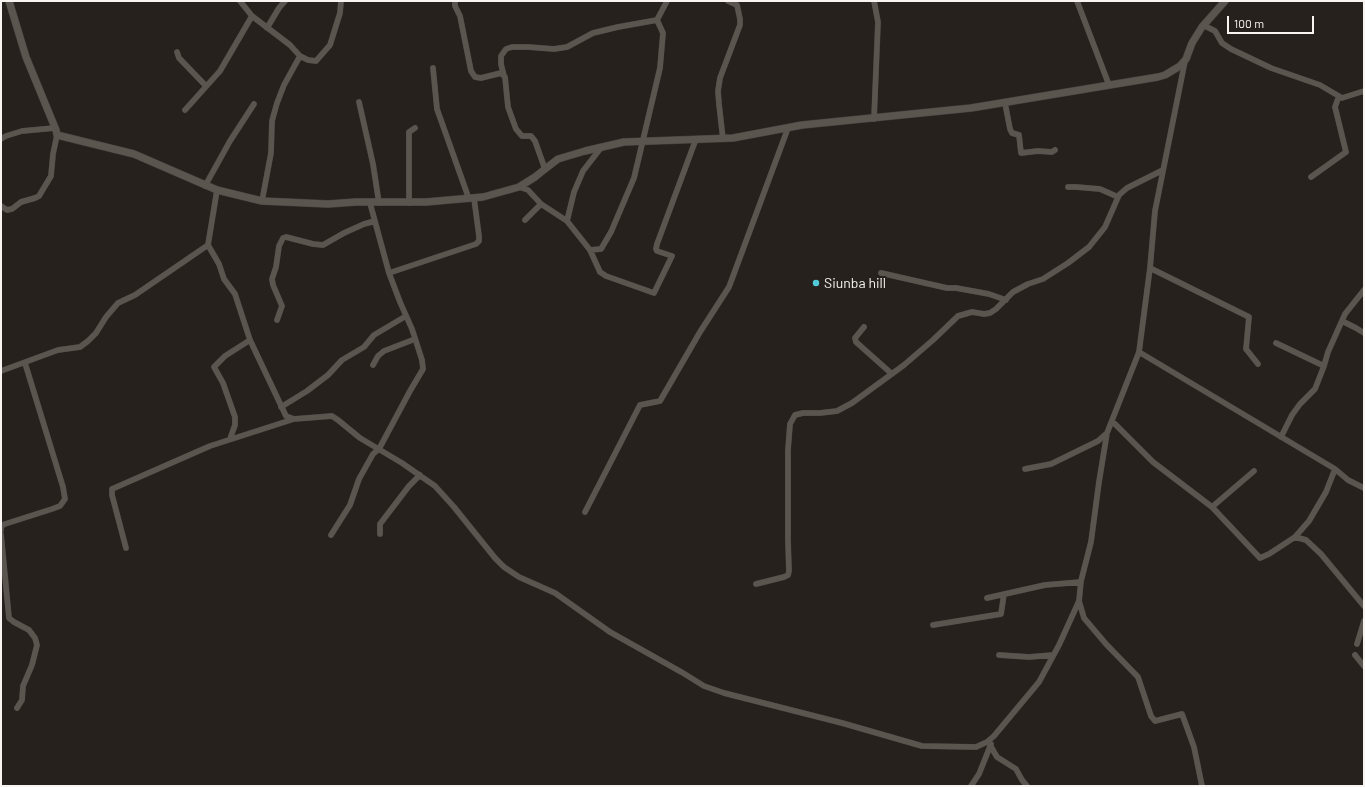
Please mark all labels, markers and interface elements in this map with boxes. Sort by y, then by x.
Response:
scale bar [1229,8,1316,34]
text: 100 m [1234,16,1264,30]
place label: Siunba hill [824,275,886,291]
marker: Siunba hill [811,278,821,288]

